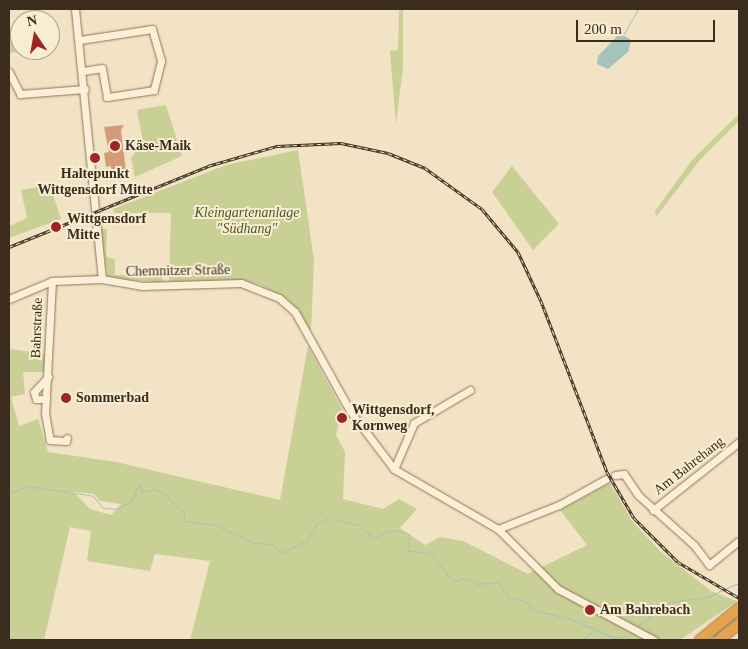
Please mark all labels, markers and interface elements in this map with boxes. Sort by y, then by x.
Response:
north arrow [10,10,60,60]
scale bar [578,10,717,42]
text: N [25,12,38,29]
text: 200 m [584,21,622,37]
place label: Käse-Maik [125,138,191,154]
marker: Käse-Maik [109,140,121,152]
marker: Haltepunkt Wittgensdorf Mitte [89,152,101,164]
place label: Haltepunkt Wittgensdorf Mitte [37,166,153,198]
park label: Kleingartenanlage "Südhang" [195,205,299,238]
place label: Wittgensdorf Mitte [67,211,146,243]
marker: Wittgensdorf Mitte [49,220,63,234]
street label: Chemnitzer Straße [126,262,230,280]
street label: Bahrstraße [28,297,46,359]
place label: Sommerbad [76,390,149,406]
marker: Sommerbad [60,392,72,404]
place label: Wittgensdorf, Kornweg [352,402,435,434]
marker: Wittgensdorf, Kornweg [336,412,348,424]
street label: Am Bahrehang [650,433,728,499]
place label: Am Bahrebach [600,602,690,618]
marker: Am Bahrebach [584,604,596,616]

